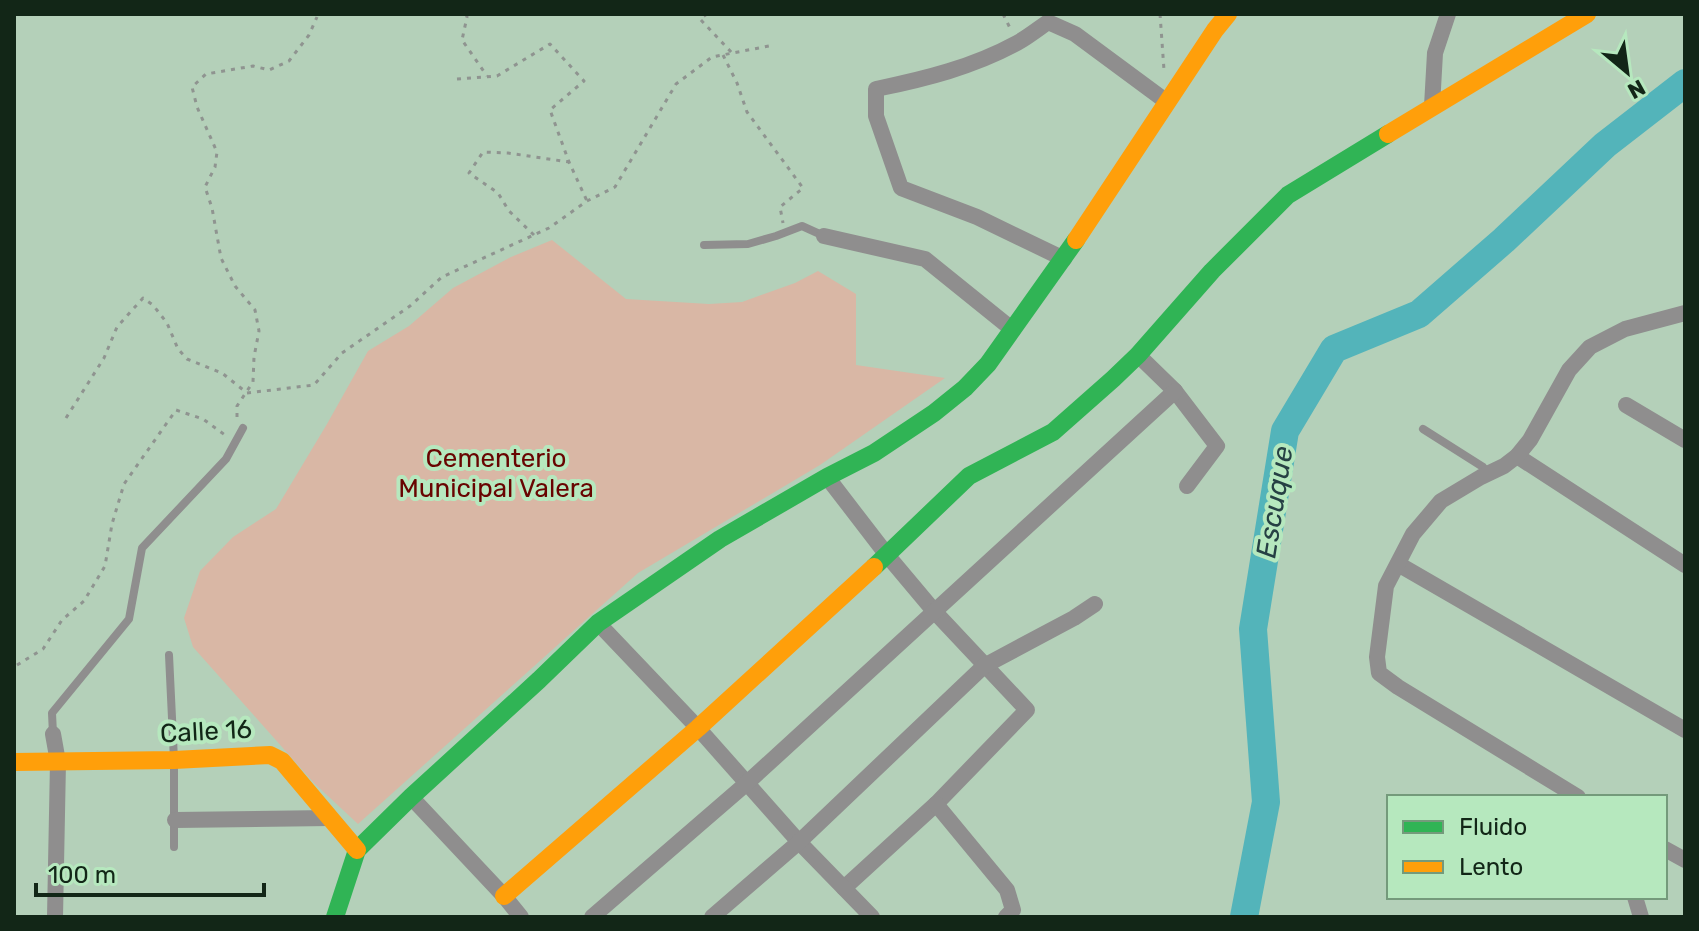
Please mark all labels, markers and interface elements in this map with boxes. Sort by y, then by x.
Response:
north arrow [1587,32,1667,112]
text: N [1623,73,1650,105]
park label: Cementerio Municipal Valera [398,443,594,504]
water label: Escuque [1249,444,1300,560]
street label: Calle 16 [159,714,253,749]
legend [1387,795,1667,899]
text: Fluido [1459,813,1527,841]
scale bar [36,847,264,897]
text: Lento [1459,853,1523,881]
text: 100 m [48,861,116,889]

